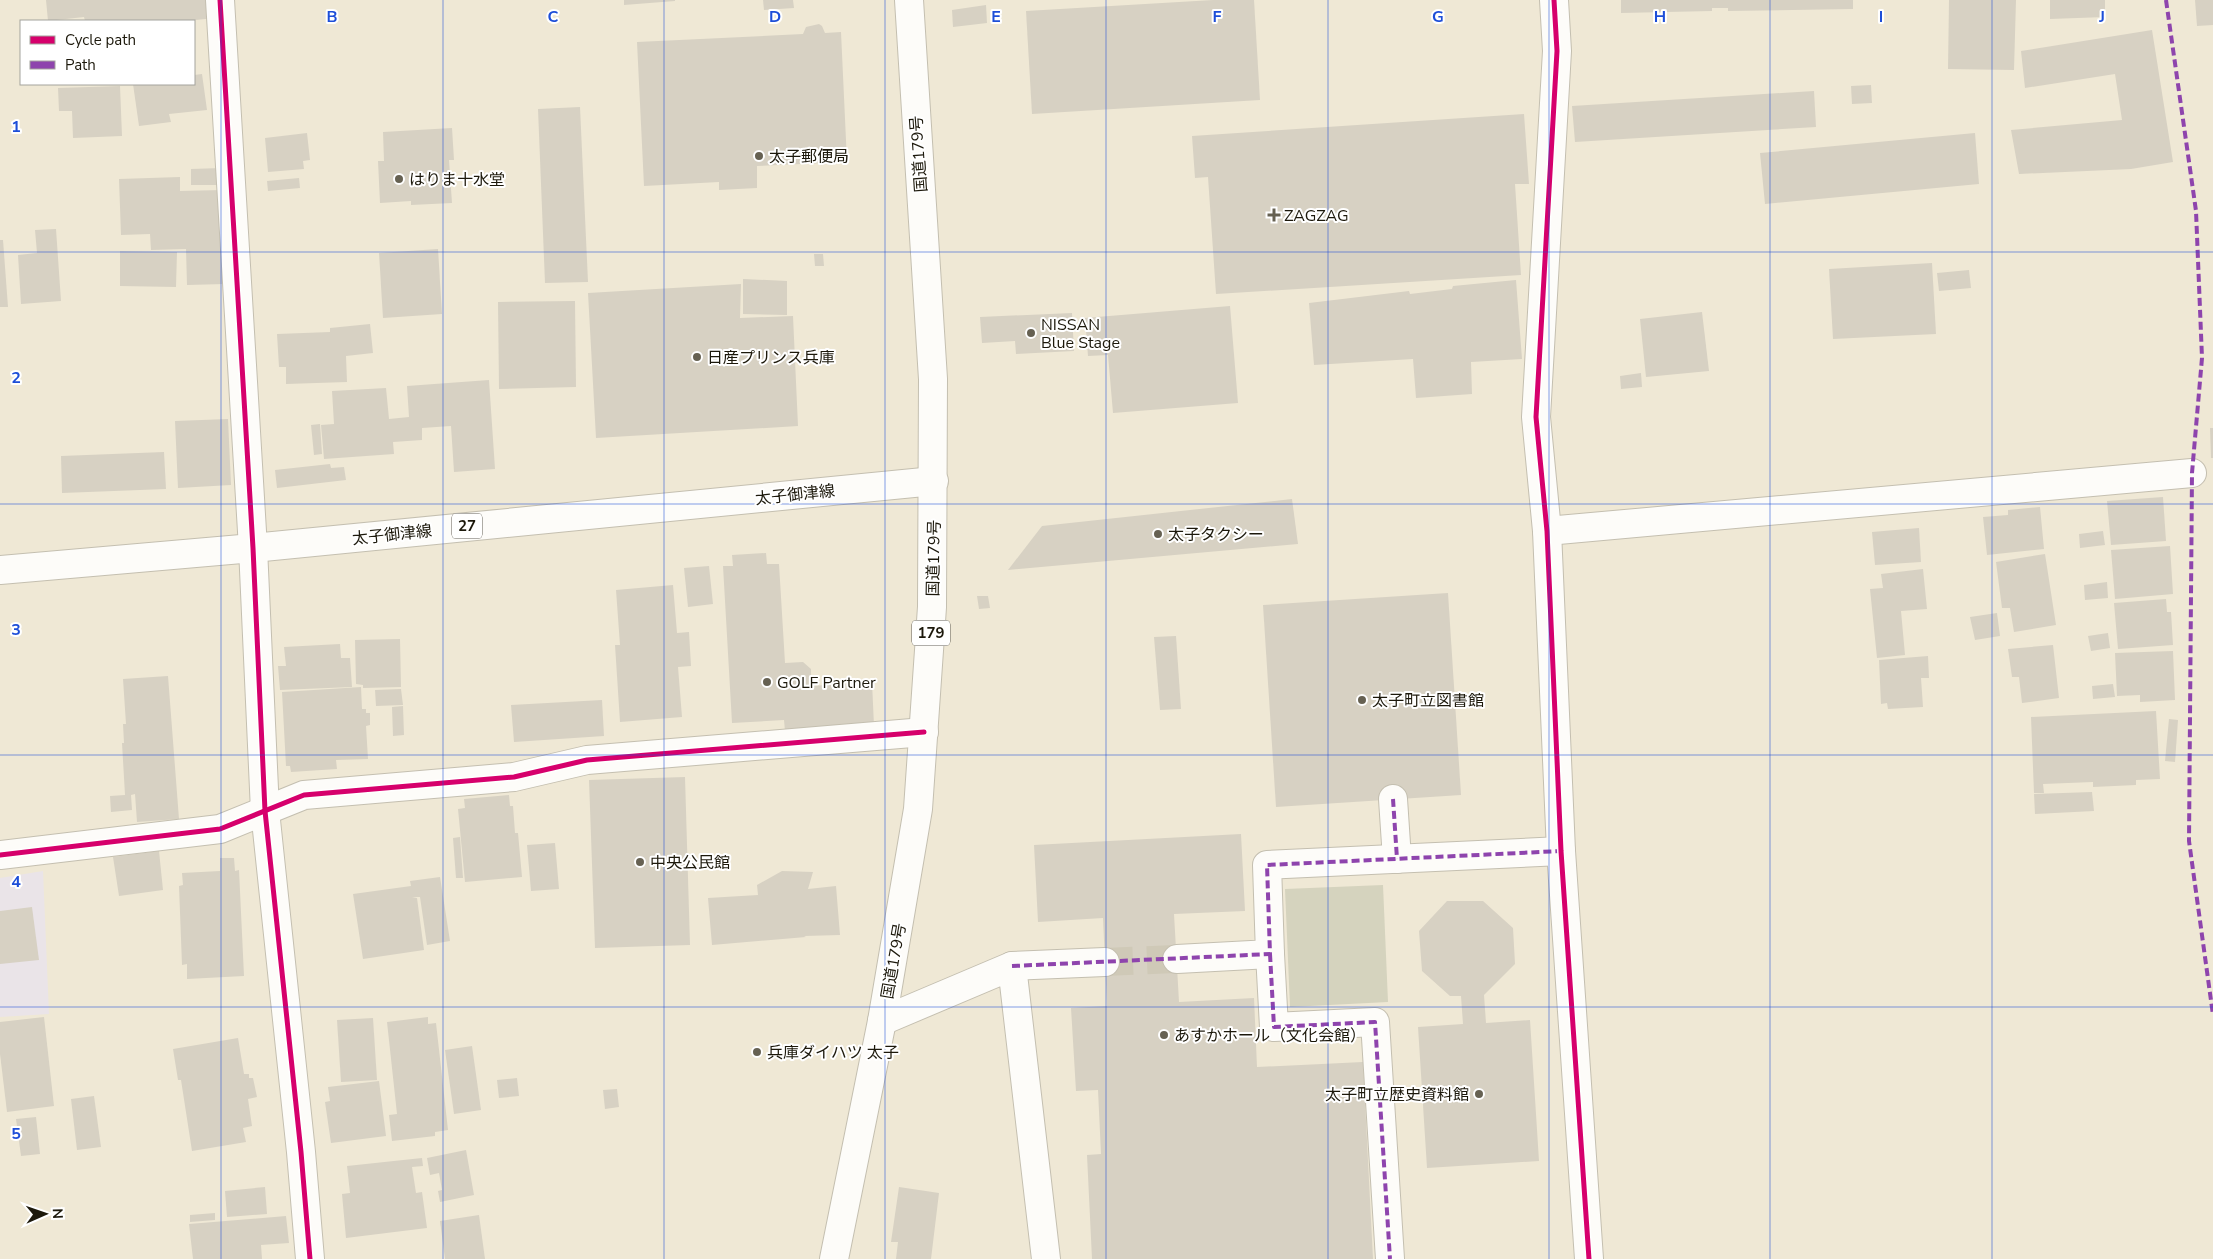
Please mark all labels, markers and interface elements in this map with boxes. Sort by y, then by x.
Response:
text: B [326,6,338,28]
text: C [548,6,559,28]
text: D [769,6,781,28]
text: E [991,6,1001,28]
text: F [1213,6,1222,28]
text: G [1432,6,1444,28]
text: H [1654,6,1666,28]
text: I [1879,6,1883,28]
text: J [2098,6,2105,28]
legend [20,20,195,85]
text: Cycle path [65,30,136,50]
text: Path [65,55,96,75]
street label: 国道179号 [905,115,933,193]
text: 1 [11,116,21,138]
place label: 太子郵便局 [769,146,849,168]
marker: 太子郵便局 [753,150,765,162]
place label: はりま十水堂 [409,169,505,191]
marker: はりま十水堂 [393,173,405,185]
place label: ZAGZAG [1284,205,1349,227]
marker: ZAGZAG [1268,209,1280,221]
place label: NISSAN Blue Stage [1041,314,1120,354]
marker: NISSAN Blue Stage [1025,327,1037,339]
place label: 日産プリンス兵庫 [707,347,835,369]
marker: 日産プリンス兵庫 [691,351,703,363]
text: 2 [11,367,21,389]
street label: 太子御津線 [754,480,836,510]
road number: 27 [452,514,482,538]
street label: 国道179号 [922,519,946,597]
street label: 太子御津線 [351,520,433,550]
place label: 太子タクシー [1168,524,1264,546]
marker: 太子タクシー [1152,528,1164,540]
text: 3 [11,619,21,641]
road number: 179 [912,620,950,646]
place label: GOLF Partner [777,672,876,694]
marker: GOLF Partner [761,676,773,688]
place label: 太子町立図書館 [1372,690,1484,712]
marker: 太子町立図書館 [1356,694,1368,706]
place label: 中央公民館 [650,852,730,874]
marker: 中央公民館 [634,856,646,868]
text: 4 [11,871,21,893]
street label: 国道179号 [876,921,911,1001]
place label: あすかホール（文化会館） [1174,1025,1366,1047]
marker: あすかホール（文化会館） [1158,1029,1170,1041]
place label: 兵庫ダイハツ 太子 [767,1042,899,1064]
marker: 兵庫ダイハツ 太子 [751,1046,763,1058]
place label: 太子町立歴史資料館 [1325,1084,1469,1106]
marker: 太子町立歴史資料館 [1473,1088,1485,1100]
text: 5 [11,1123,21,1145]
north arrow [20,1189,70,1239]
text: N [48,1208,67,1219]

